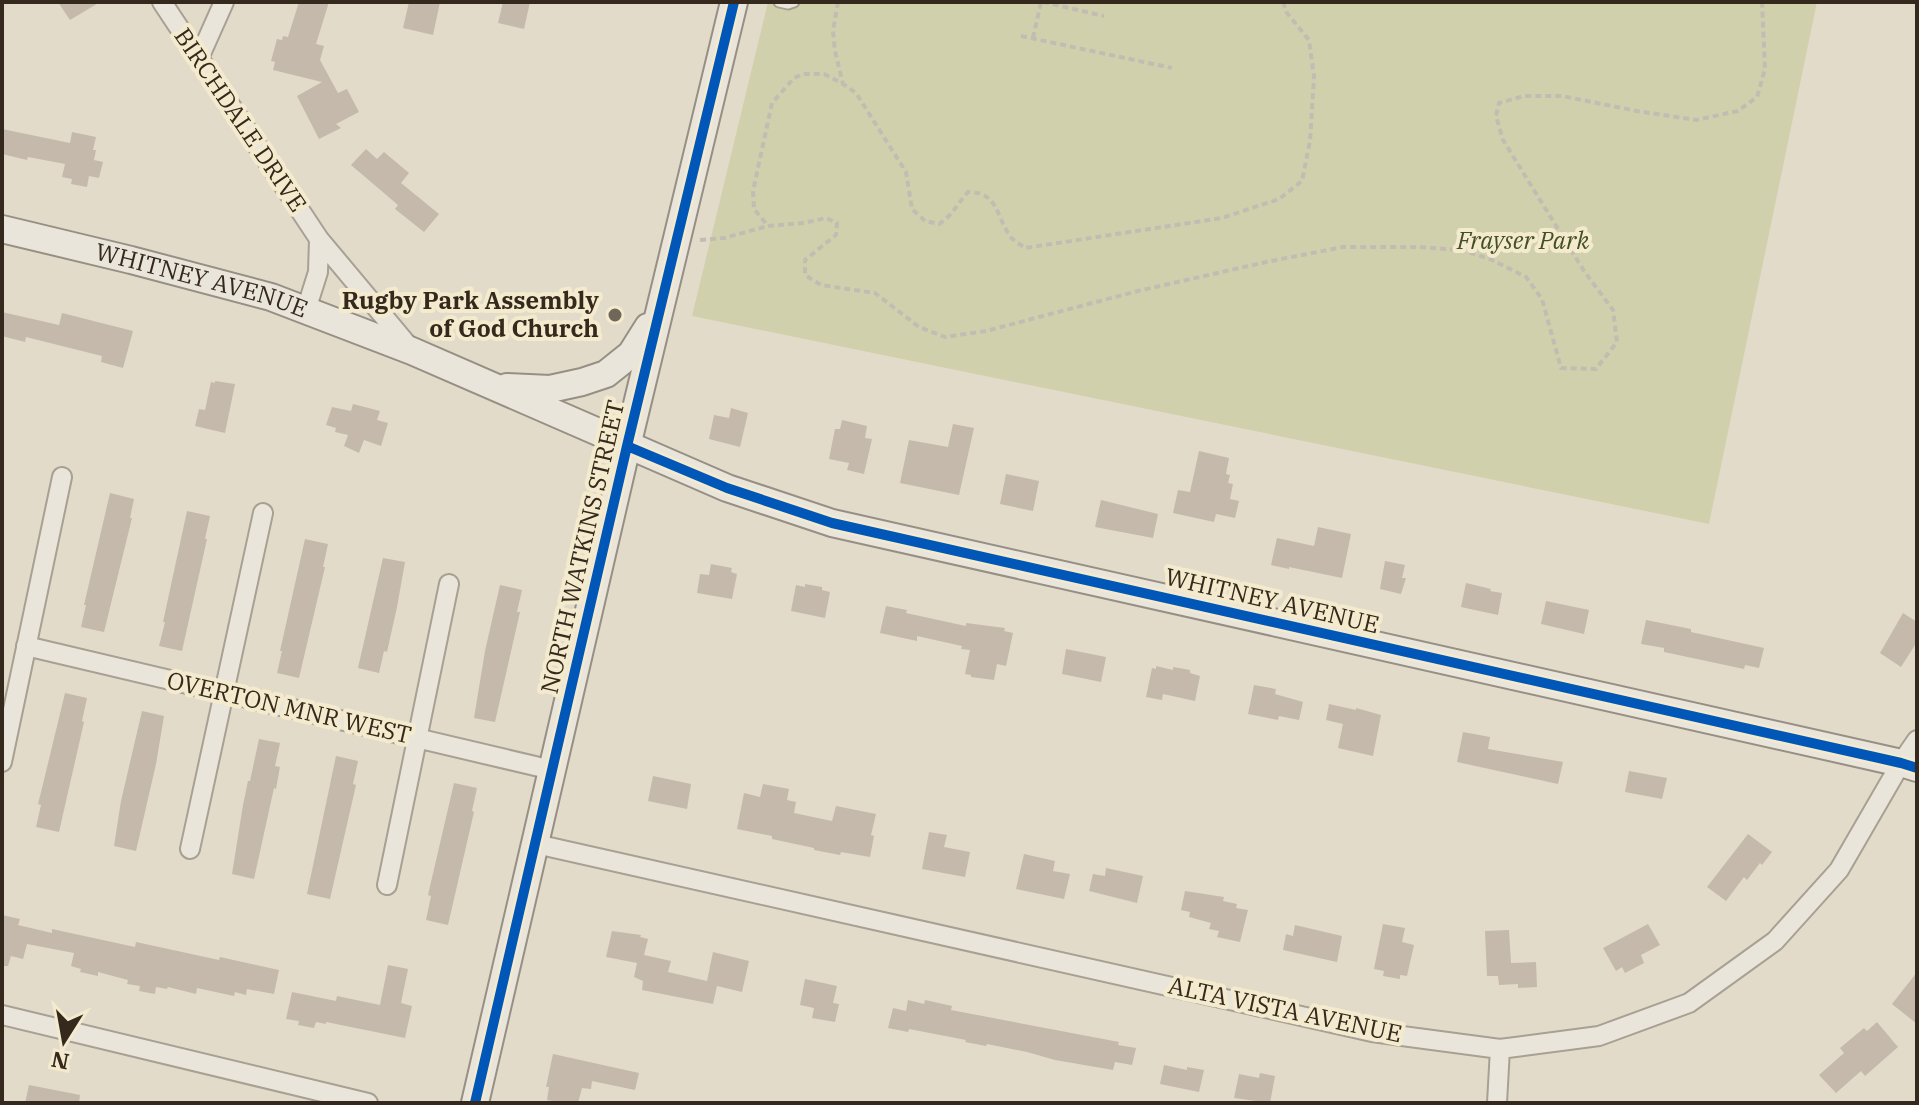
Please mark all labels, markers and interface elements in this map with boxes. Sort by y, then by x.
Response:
street label: BIRCHDALE DRIVE [167,21,314,218]
park label: Frayser Park [1456,224,1589,256]
street label: WHITNEY AVENUE [92,235,312,325]
place label: Rugby Park Assembly of God Church [342,284,599,344]
marker: Rugby Park Assembly of God Church [606,306,624,324]
street label: NORTH WATKINS STREET [533,397,631,697]
street label: WHITNEY AVENUE [1162,560,1382,640]
street label: OVERTON MNR WEST [164,663,415,751]
street label: ALTA VISTA AVENUE [1165,969,1405,1049]
north arrow [24,1001,104,1081]
text: N [49,1045,71,1077]

